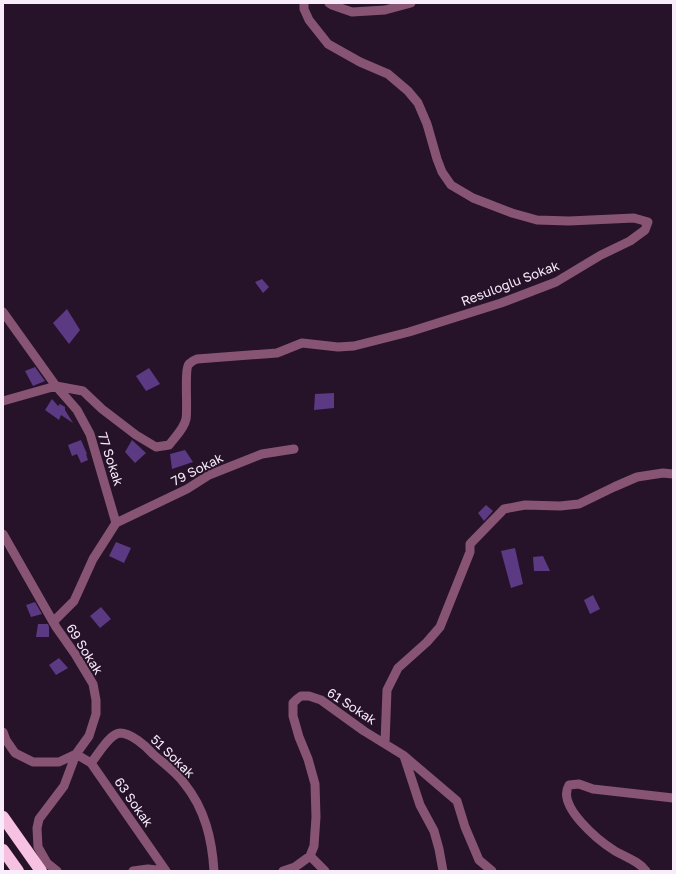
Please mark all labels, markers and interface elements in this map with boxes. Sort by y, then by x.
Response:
street label: Resuloğlu Sokak [459,257,562,309]
street label: 77 Sokak [95,430,127,488]
street label: 79 Sokak [168,449,226,489]
street label: 69 Sokak [63,621,107,678]
street label: 61 Sokak [324,684,380,728]
street label: 51 Sokak [148,731,199,781]
street label: 63 Sokak [111,774,157,830]

